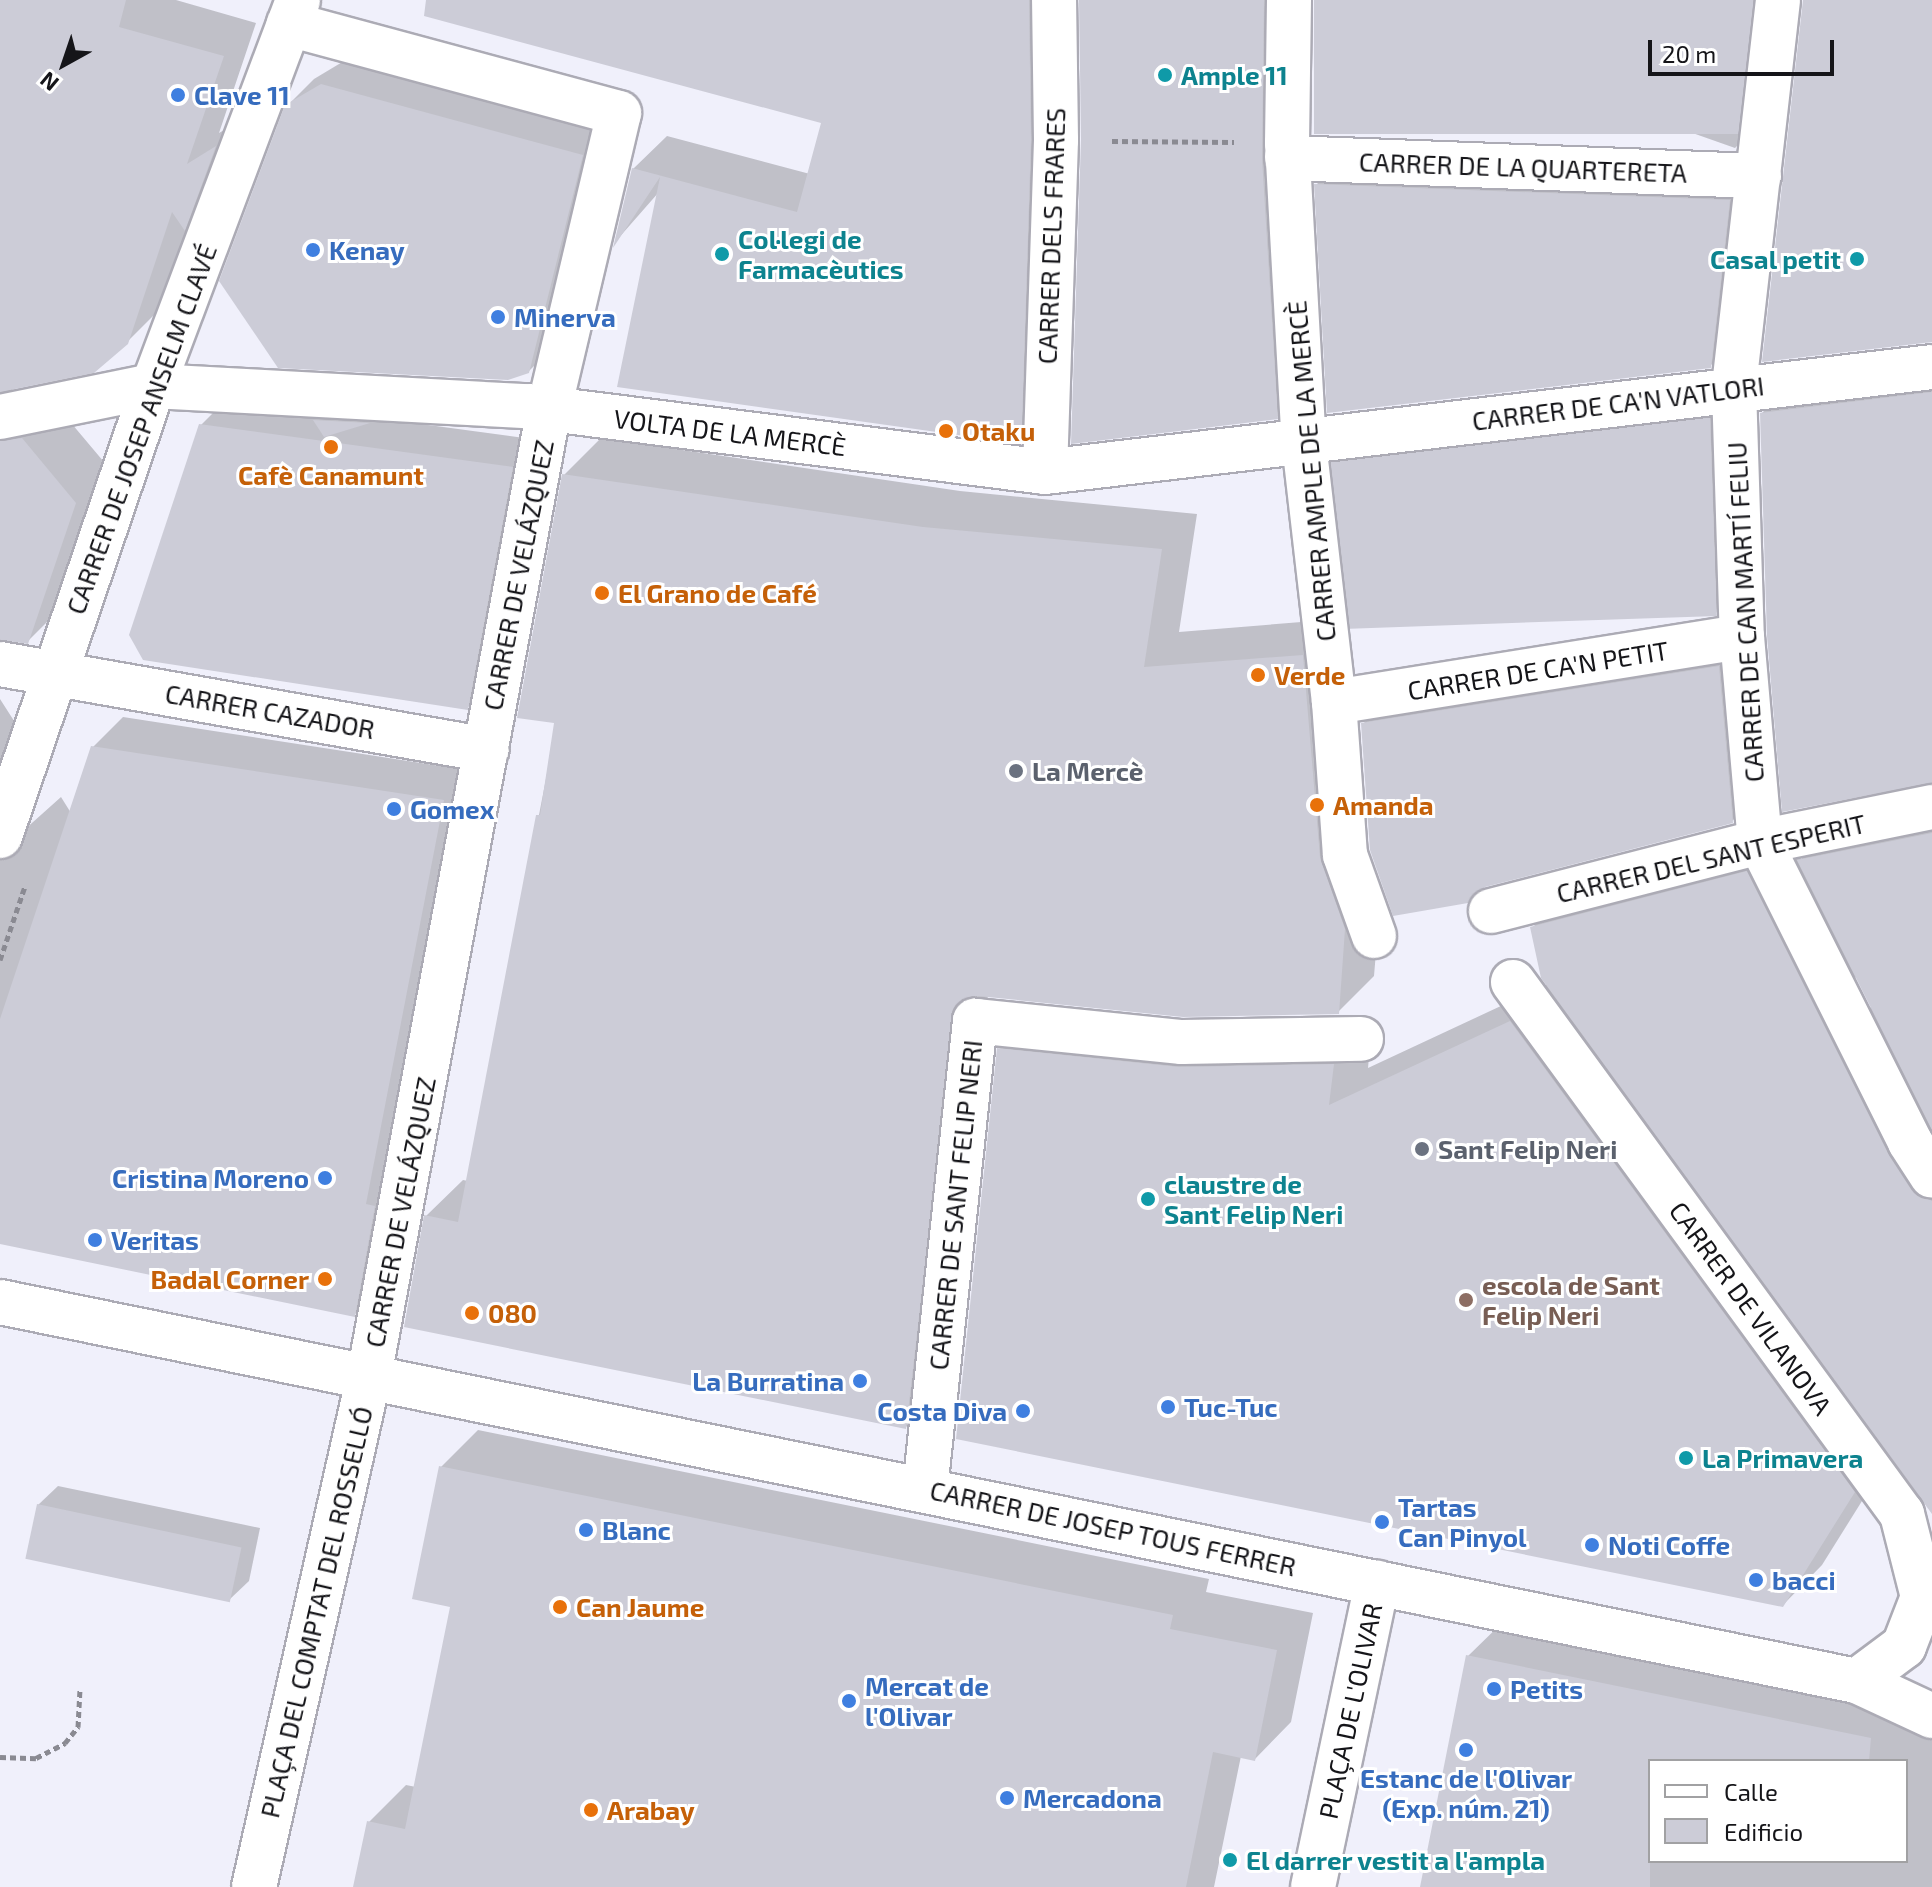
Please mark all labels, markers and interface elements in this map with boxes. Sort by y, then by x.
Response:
north arrow [24,24,104,104]
scale bar [1652,24,1838,74]
text: 20 m [1662,39,1716,68]
place label: Ample 11 [1181,59,1288,91]
marker: Ample 11 [1156,66,1174,84]
text: N [34,67,63,97]
place label: Clave 11 [194,79,290,111]
marker: Clave 11 [169,86,187,104]
street label: CARRER DELS FRARES [1031,107,1071,365]
street label: CARRER DE LA QUARTERETA [1358,146,1688,188]
place label: Col·legi de Farmacèutics [738,223,904,284]
place label: Kenay [329,234,405,266]
street label: CARRER DE JOSEP ANSELM CLAVÉ [59,239,223,619]
marker: Kenay [304,241,322,259]
place label: Casal petit [1709,243,1841,275]
marker: Col·legi de Farmacèutics [713,245,731,263]
marker: Casal petit [1848,250,1866,268]
street label: CARRER AMPLE DE LA MERCÈ [1280,299,1342,643]
place label: Minerva [514,301,616,333]
marker: Minerva [489,308,507,326]
street label: CARRER DE CA'N VATLORI [1470,370,1766,436]
street label: VOLTA DE LA MERCÈ [611,402,849,462]
place label: Otaku [962,415,1035,447]
marker: Otaku [937,422,955,440]
street label: CARRER DE VELÁZQUEZ [476,437,560,713]
marker: Cafè Canamunt [322,438,340,456]
street label: CARRER DE CAN MARTÍ FELIU [1721,441,1769,783]
place label: Cafè Canamunt [238,459,424,491]
place label: El Grano de Café [618,577,817,609]
marker: El Grano de Café [593,584,611,602]
street label: CARRER DE CA'N PETIT [1405,634,1671,706]
place label: Verde [1274,659,1345,691]
marker: Verde [1249,666,1267,684]
street label: CARRER CAZADOR [163,677,377,745]
place label: La Mercè [1032,755,1143,787]
marker: La Mercè [1007,762,1025,780]
place label: Amanda [1333,789,1434,821]
place label: Gomex [410,793,494,825]
marker: Amanda [1308,796,1326,814]
marker: Gomex [385,800,403,818]
street label: CARRER DEL SANT ESPERIT [1553,807,1869,909]
street label: CARRER DE SANT FELIP NERI [922,1038,988,1372]
street label: CARRER DE VELÁZQUEZ [358,1074,442,1350]
place label: Sant Felip Neri [1438,1133,1617,1165]
marker: Sant Felip Neri [1413,1140,1431,1158]
place label: Cristina Moreno [112,1162,309,1194]
place label: claustre de Sant Felip Neri [1164,1168,1343,1230]
marker: Cristina Moreno [316,1169,334,1187]
marker: claustre de Sant Felip Neri [1139,1190,1157,1208]
street label: CARRER DE VILANOVA [1663,1195,1839,1421]
place label: Veritas [111,1224,199,1256]
marker: Veritas [86,1231,104,1249]
place label: Badal Corner [150,1263,309,1295]
place label: escola de Sant Felip Neri [1482,1269,1660,1330]
marker: Badal Corner [316,1270,334,1288]
marker: escola de Sant Felip Neri [1457,1291,1475,1309]
place label: 080 [488,1297,537,1329]
marker: 080 [463,1304,481,1322]
place label: La Burratina [692,1365,844,1397]
marker: La Burratina [851,1372,869,1390]
place label: Tuc-Tuc [1184,1391,1278,1423]
place label: Costa Diva [877,1395,1007,1427]
marker: Tuc-Tuc [1159,1398,1177,1416]
street label: PLAÇA DEL COMPTAT DEL ROSSELLÓ [253,1402,379,1822]
marker: Costa Diva [1014,1402,1032,1420]
place label: La Primavera [1702,1442,1863,1474]
marker: La Primavera [1677,1449,1695,1467]
street label: CARRER DE JOSEP TOUS FERRER [926,1474,1300,1582]
place label: Tartas Can Pinyol [1398,1491,1527,1552]
marker: Tartas Can Pinyol [1373,1513,1391,1531]
place label: Blanc [602,1514,671,1546]
marker: Blanc [577,1521,595,1539]
place label: Noti Coffe [1608,1529,1730,1561]
marker: Noti Coffe [1583,1536,1601,1554]
place label: bacci [1772,1564,1836,1596]
marker: bacci [1747,1571,1765,1589]
place label: Can Jaume [576,1591,705,1623]
marker: Can Jaume [551,1598,569,1616]
street label: PLAÇA DE L'OLIVAR [1312,1600,1388,1822]
place label: Mercat de l'Olivar [865,1670,989,1732]
place label: Petits [1510,1673,1583,1705]
marker: Petits [1485,1680,1503,1698]
marker: Mercat de l'Olivar [840,1692,858,1710]
marker: Estanc de l'Olivar (Exp. núm. 21) [1457,1741,1475,1759]
legend [1648,1759,1908,1863]
place label: Estanc de l'Olivar (Exp. núm. 21) [1360,1762,1572,1824]
text: Calle [1724,1777,1778,1806]
place label: Mercadona [1023,1782,1162,1814]
marker: Mercadona [998,1789,1016,1807]
place label: Arabay [607,1794,695,1826]
marker: Arabay [582,1801,600,1819]
text: Edificio [1724,1817,1803,1846]
place label: El darrer vestit a l'ampla [1246,1844,1547,1876]
marker: El darrer vestit a l'ampla [1221,1851,1239,1869]

